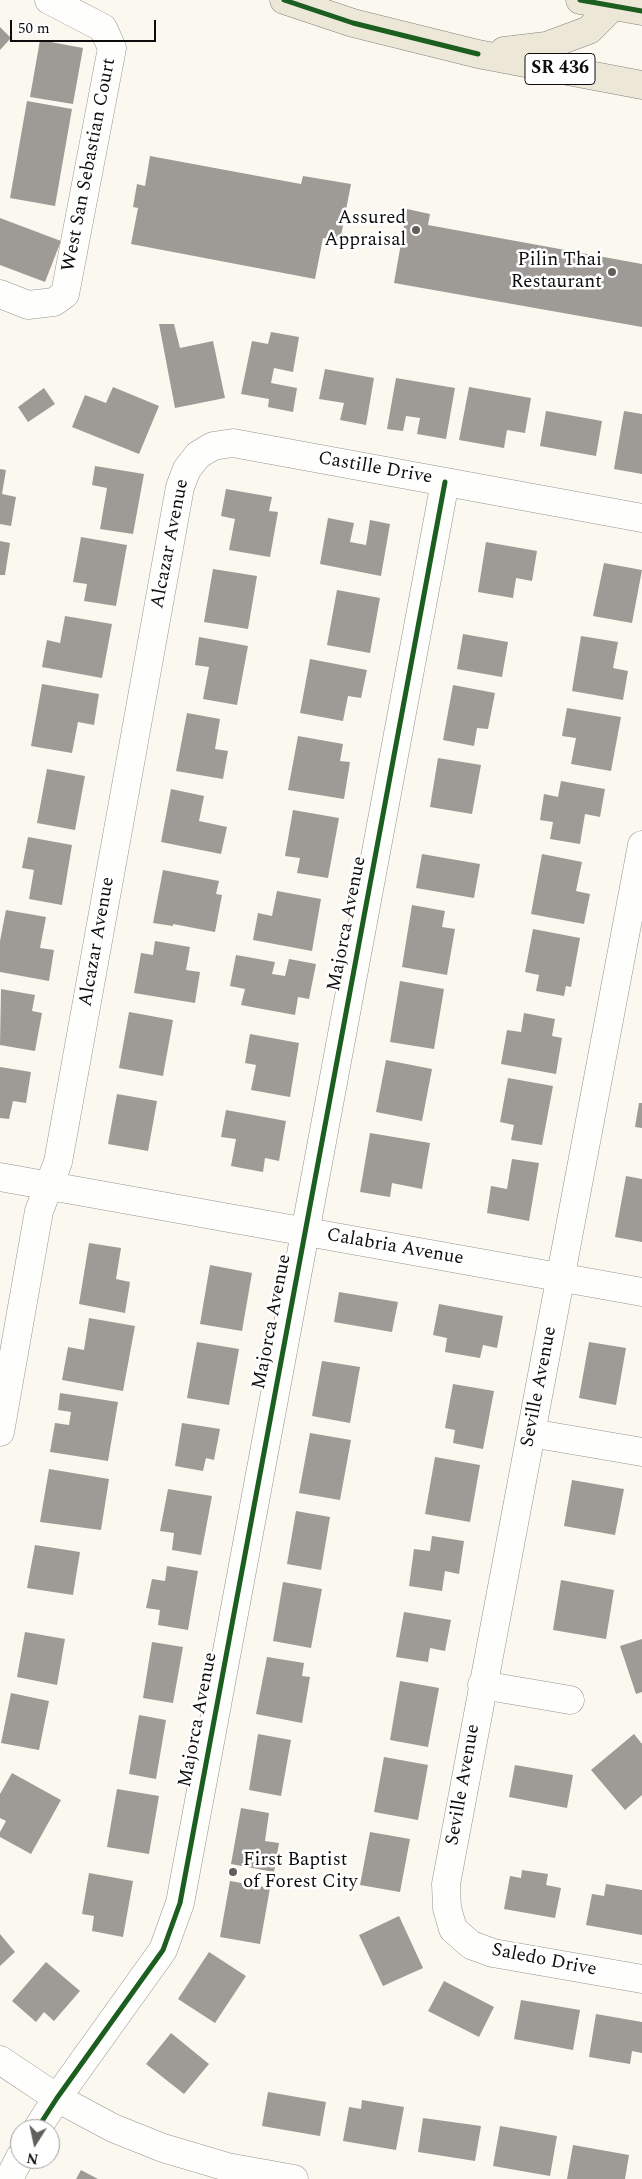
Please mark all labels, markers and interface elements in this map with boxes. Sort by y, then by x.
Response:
scale bar [12,10,159,42]
text: 50 m [18,17,50,40]
road number: SR 436 [525,54,595,85]
street label: West San Sebastian Court [58,56,122,274]
place label: Assured Appraisal [324,208,406,252]
marker: Assured Appraisal [410,224,422,236]
place label: Pilin Thai Restaurant [511,250,602,294]
marker: Pilin Thai Restaurant [606,266,618,278]
street label: Castille Drive [316,448,434,490]
street label: Alcazar Avenue [147,477,195,611]
street label: Majorca Avenue [324,855,372,993]
street label: Alcazar Avenue [75,875,121,1009]
street label: Calabria Avenue [325,1225,465,1271]
street label: Majorca Avenue [249,1253,297,1391]
street label: Seville Avenue [517,1325,563,1449]
street label: Majorca Avenue [175,1651,223,1789]
street label: Seville Avenue [442,1723,486,1847]
place label: First Baptist of Forest City [243,1850,358,1894]
marker: First Baptist of Forest City [227,1866,239,1878]
street label: Saledo Drive [489,1940,599,1982]
north arrow [10,2119,60,2169]
text: N [25,2147,40,2170]

